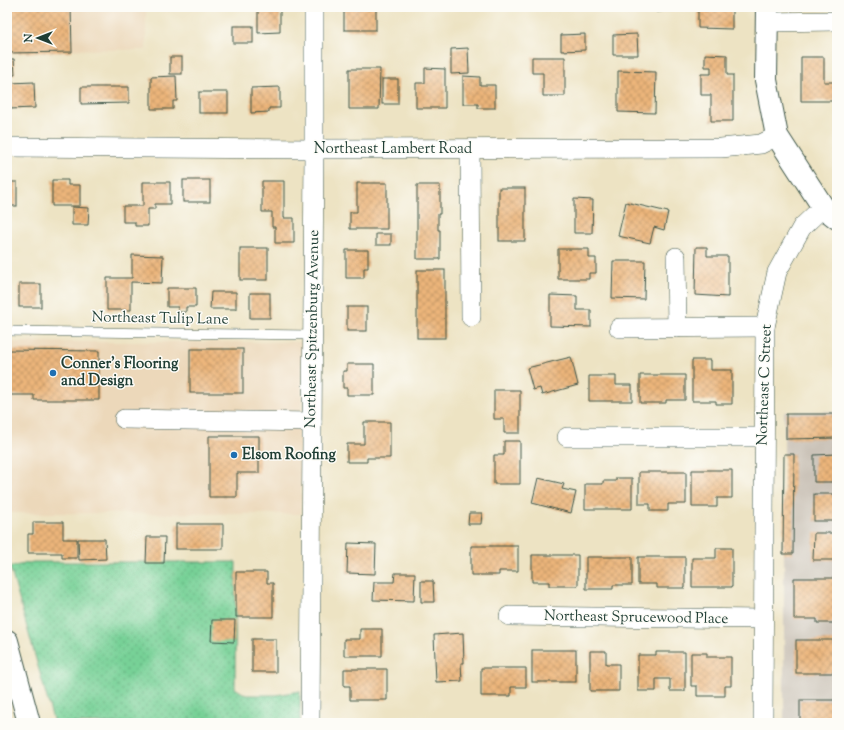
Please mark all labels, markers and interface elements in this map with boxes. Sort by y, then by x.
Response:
north arrow [18,18,58,58]
text: N [21,33,37,43]
street label: Northeast Lambert Road [314,139,473,160]
street label: Northeast Spitzenburg Avenue [301,230,325,428]
street label: Northeast Tulip Lane [91,307,229,331]
street label: Northeast C Street [752,324,778,446]
place label: Conner's Flooring and Design [61,354,179,392]
marker: Conner's Flooring and Design [48,368,58,378]
place label: Elsom Roofing [242,445,337,466]
marker: Elsom Roofing [229,450,239,460]
street label: Northeast Sprucewood Place [544,606,728,630]

